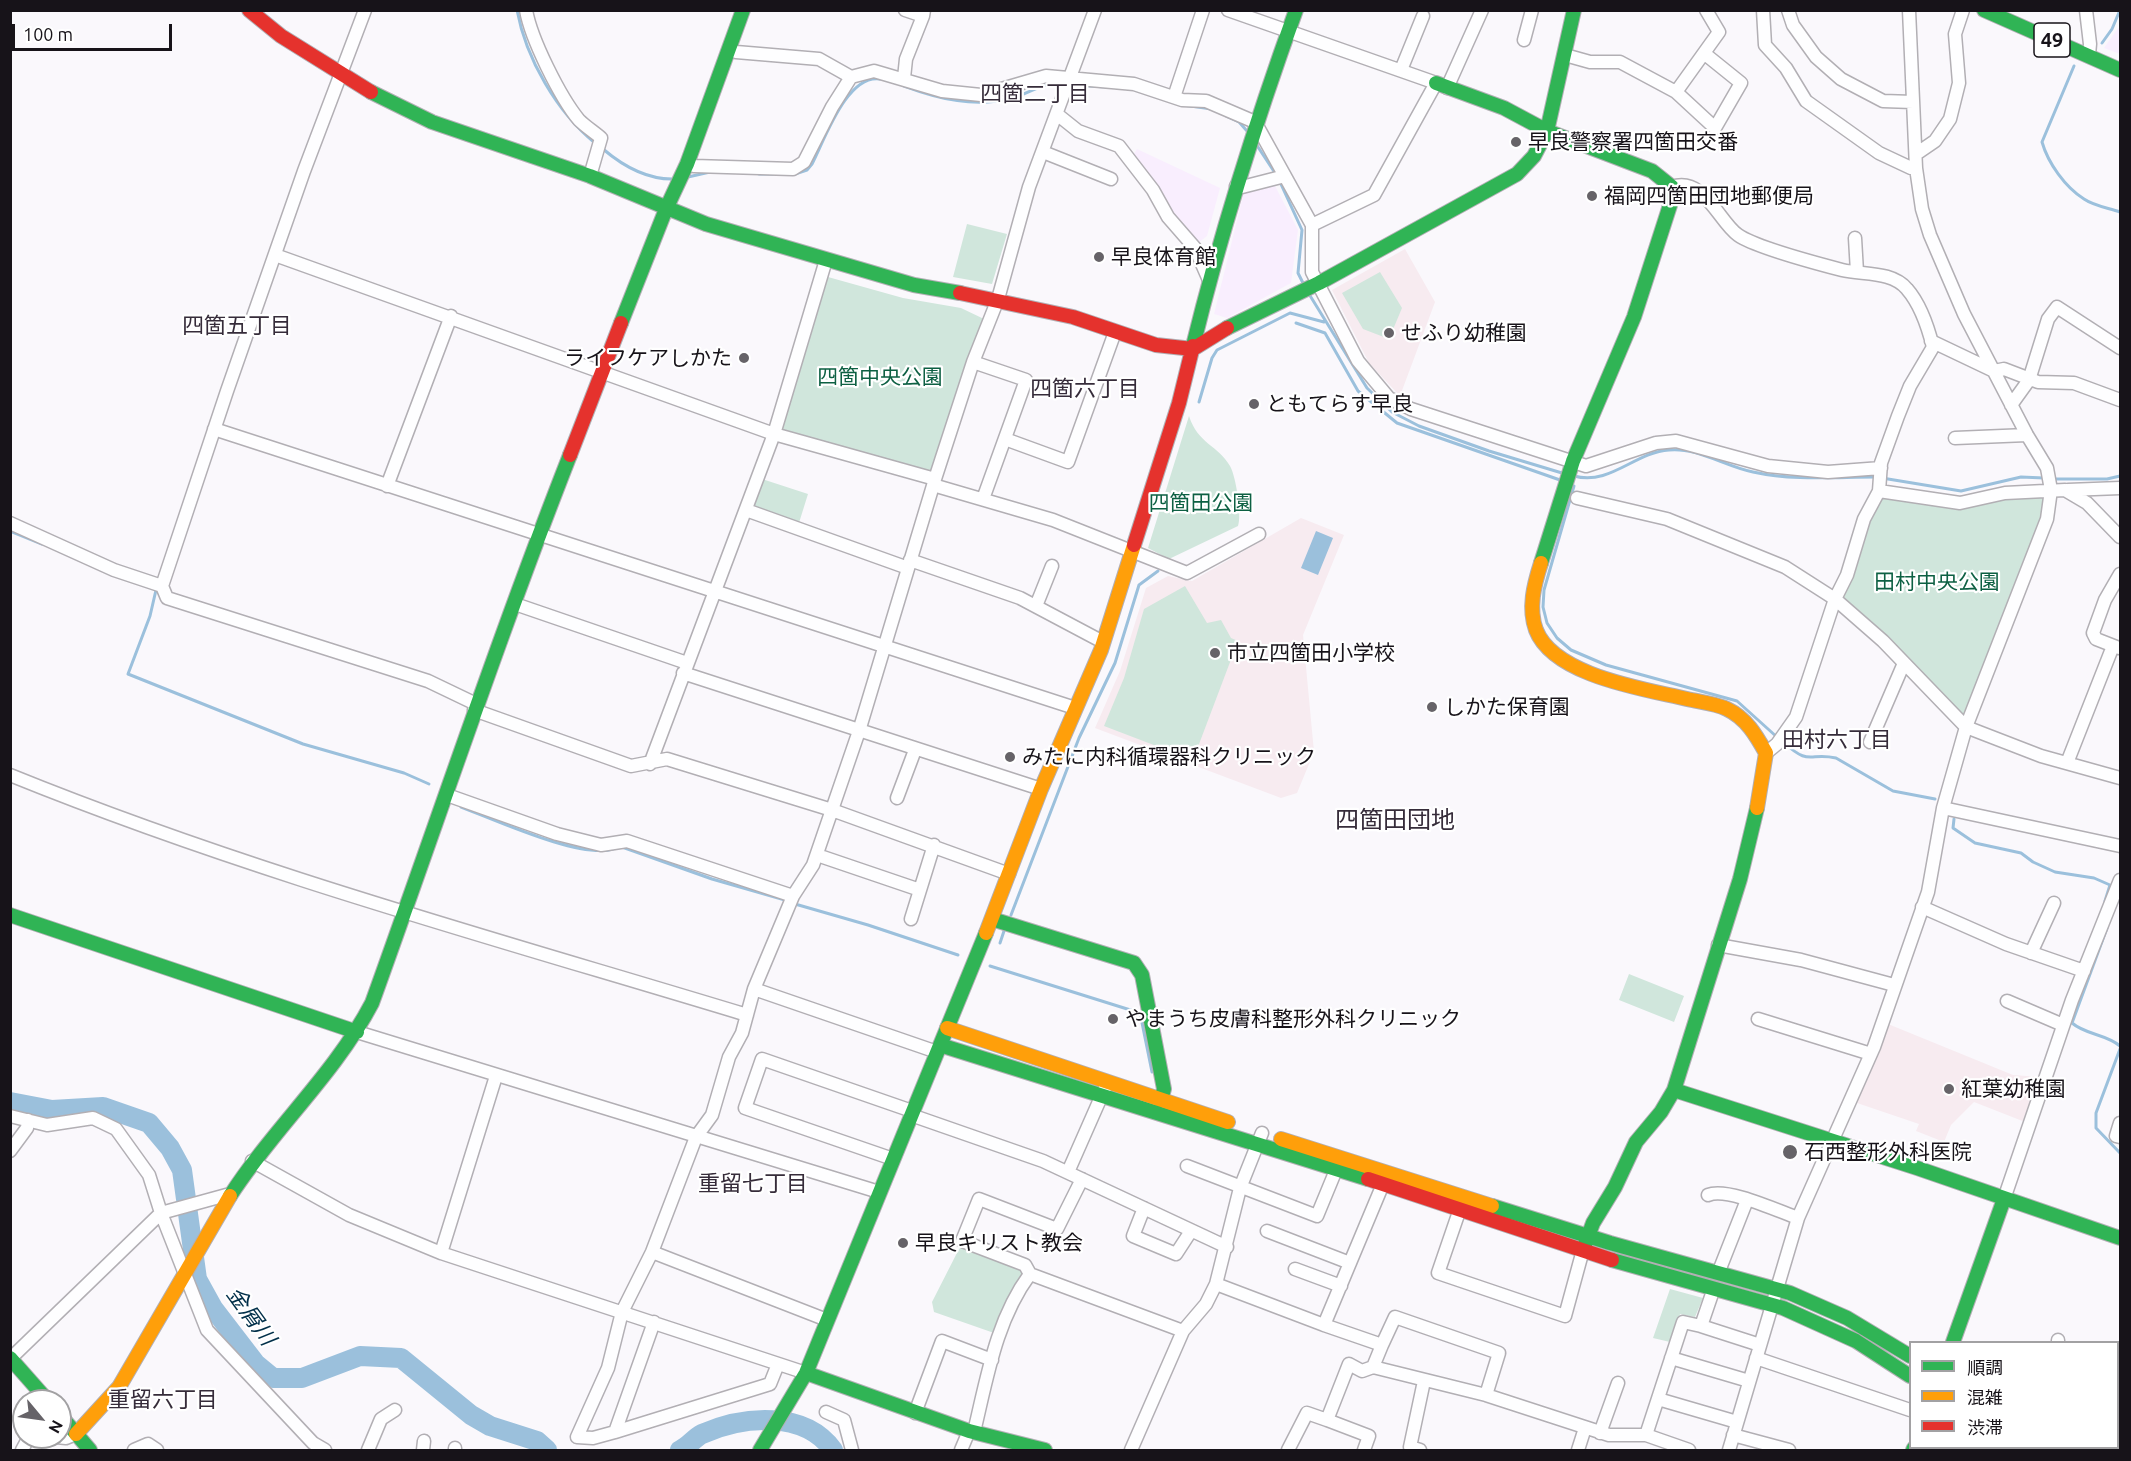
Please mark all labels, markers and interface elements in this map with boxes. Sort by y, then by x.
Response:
scale bar [15,12,176,50]
road number: 49 [2034,23,2070,57]
text: 100 m [23,24,73,44]
district label: 四箇二丁目 [980,81,1090,107]
place label: 早良警察署四箇田交番 [1528,129,1738,155]
marker: 早良警察署四箇田交番 [1509,135,1523,149]
place label: 福岡四箇田団地郵便局 [1604,183,1814,209]
marker: 福岡四箇田団地郵便局 [1585,189,1599,203]
place label: 早良体育館 [1111,244,1216,270]
marker: 早良体育館 [1092,250,1106,264]
district label: 四箇五丁目 [182,313,292,339]
place label: せふり幼稚園 [1401,320,1527,346]
marker: せふり幼稚園 [1382,326,1396,340]
place label: ライフケアしかた [564,345,732,371]
marker: ライフケアしかた [737,351,751,365]
park label: 四箇中央公園 [817,364,943,390]
district label: 四箇六丁目 [1030,376,1140,402]
place label: ともてらす早良 [1266,391,1413,417]
marker: ともてらす早良 [1247,397,1261,411]
park label: 四箇田公園 [1149,490,1253,516]
park label: 田村中央公園 [1874,569,2000,595]
place label: 市立四箇田小学校 [1227,640,1395,666]
marker: 市立四箇田小学校 [1208,646,1222,660]
place label: しかた保育園 [1444,694,1570,720]
marker: しかた保育園 [1425,700,1439,714]
district label: 田村六丁目 [1782,727,1892,753]
place label: みたに内科循環器科クリニック [1022,744,1316,770]
marker: みたに内科循環器科クリニック [1003,750,1017,764]
district label: 四箇田団地 [1335,806,1455,834]
place label: やまうち皮膚科整形外科クリニック [1125,1006,1461,1032]
marker: やまうち皮膚科整形外科クリニック [1106,1012,1120,1026]
place label: 紅葉幼稚園 [1961,1076,2066,1102]
marker: 紅葉幼稚園 [1942,1082,1956,1096]
place label: 石西整形外科医院 [1804,1139,1972,1165]
marker: 石西整形外科医院 [1781,1143,1799,1161]
district label: 重留七丁目 [698,1171,808,1197]
place label: 早良キリスト教会 [915,1230,1083,1256]
marker: 早良キリスト教会 [896,1236,910,1250]
water label: 金屑川 [221,1282,281,1350]
legend [1909,1341,2119,1449]
text: 順調 [1967,1357,2003,1377]
district label: 重留六丁目 [108,1387,218,1413]
text: 混雑 [1967,1387,2003,1407]
north arrow [12,1389,72,1449]
text: N [45,1417,67,1436]
text: 渋滞 [1967,1417,2003,1437]

